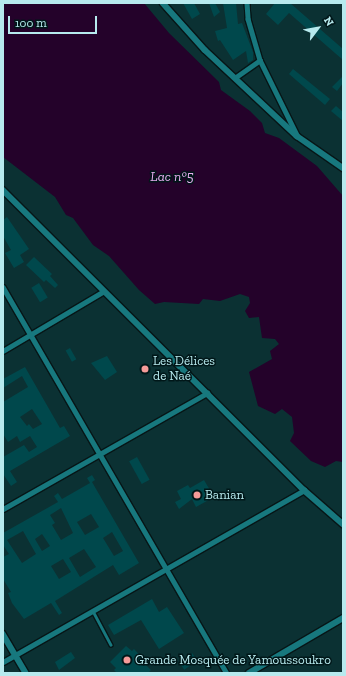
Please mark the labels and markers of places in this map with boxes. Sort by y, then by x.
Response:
place label: Les Délices de Naé [153,354,215,385]
marker: Les Délices de Naé [140,364,150,374]
place label: Banian [205,487,244,503]
marker: Banian [192,490,202,500]
place label: Grande Mosquée de Yamoussoukro [135,652,331,668]
marker: Grande Mosquée de Yamoussoukro [122,655,132,665]

